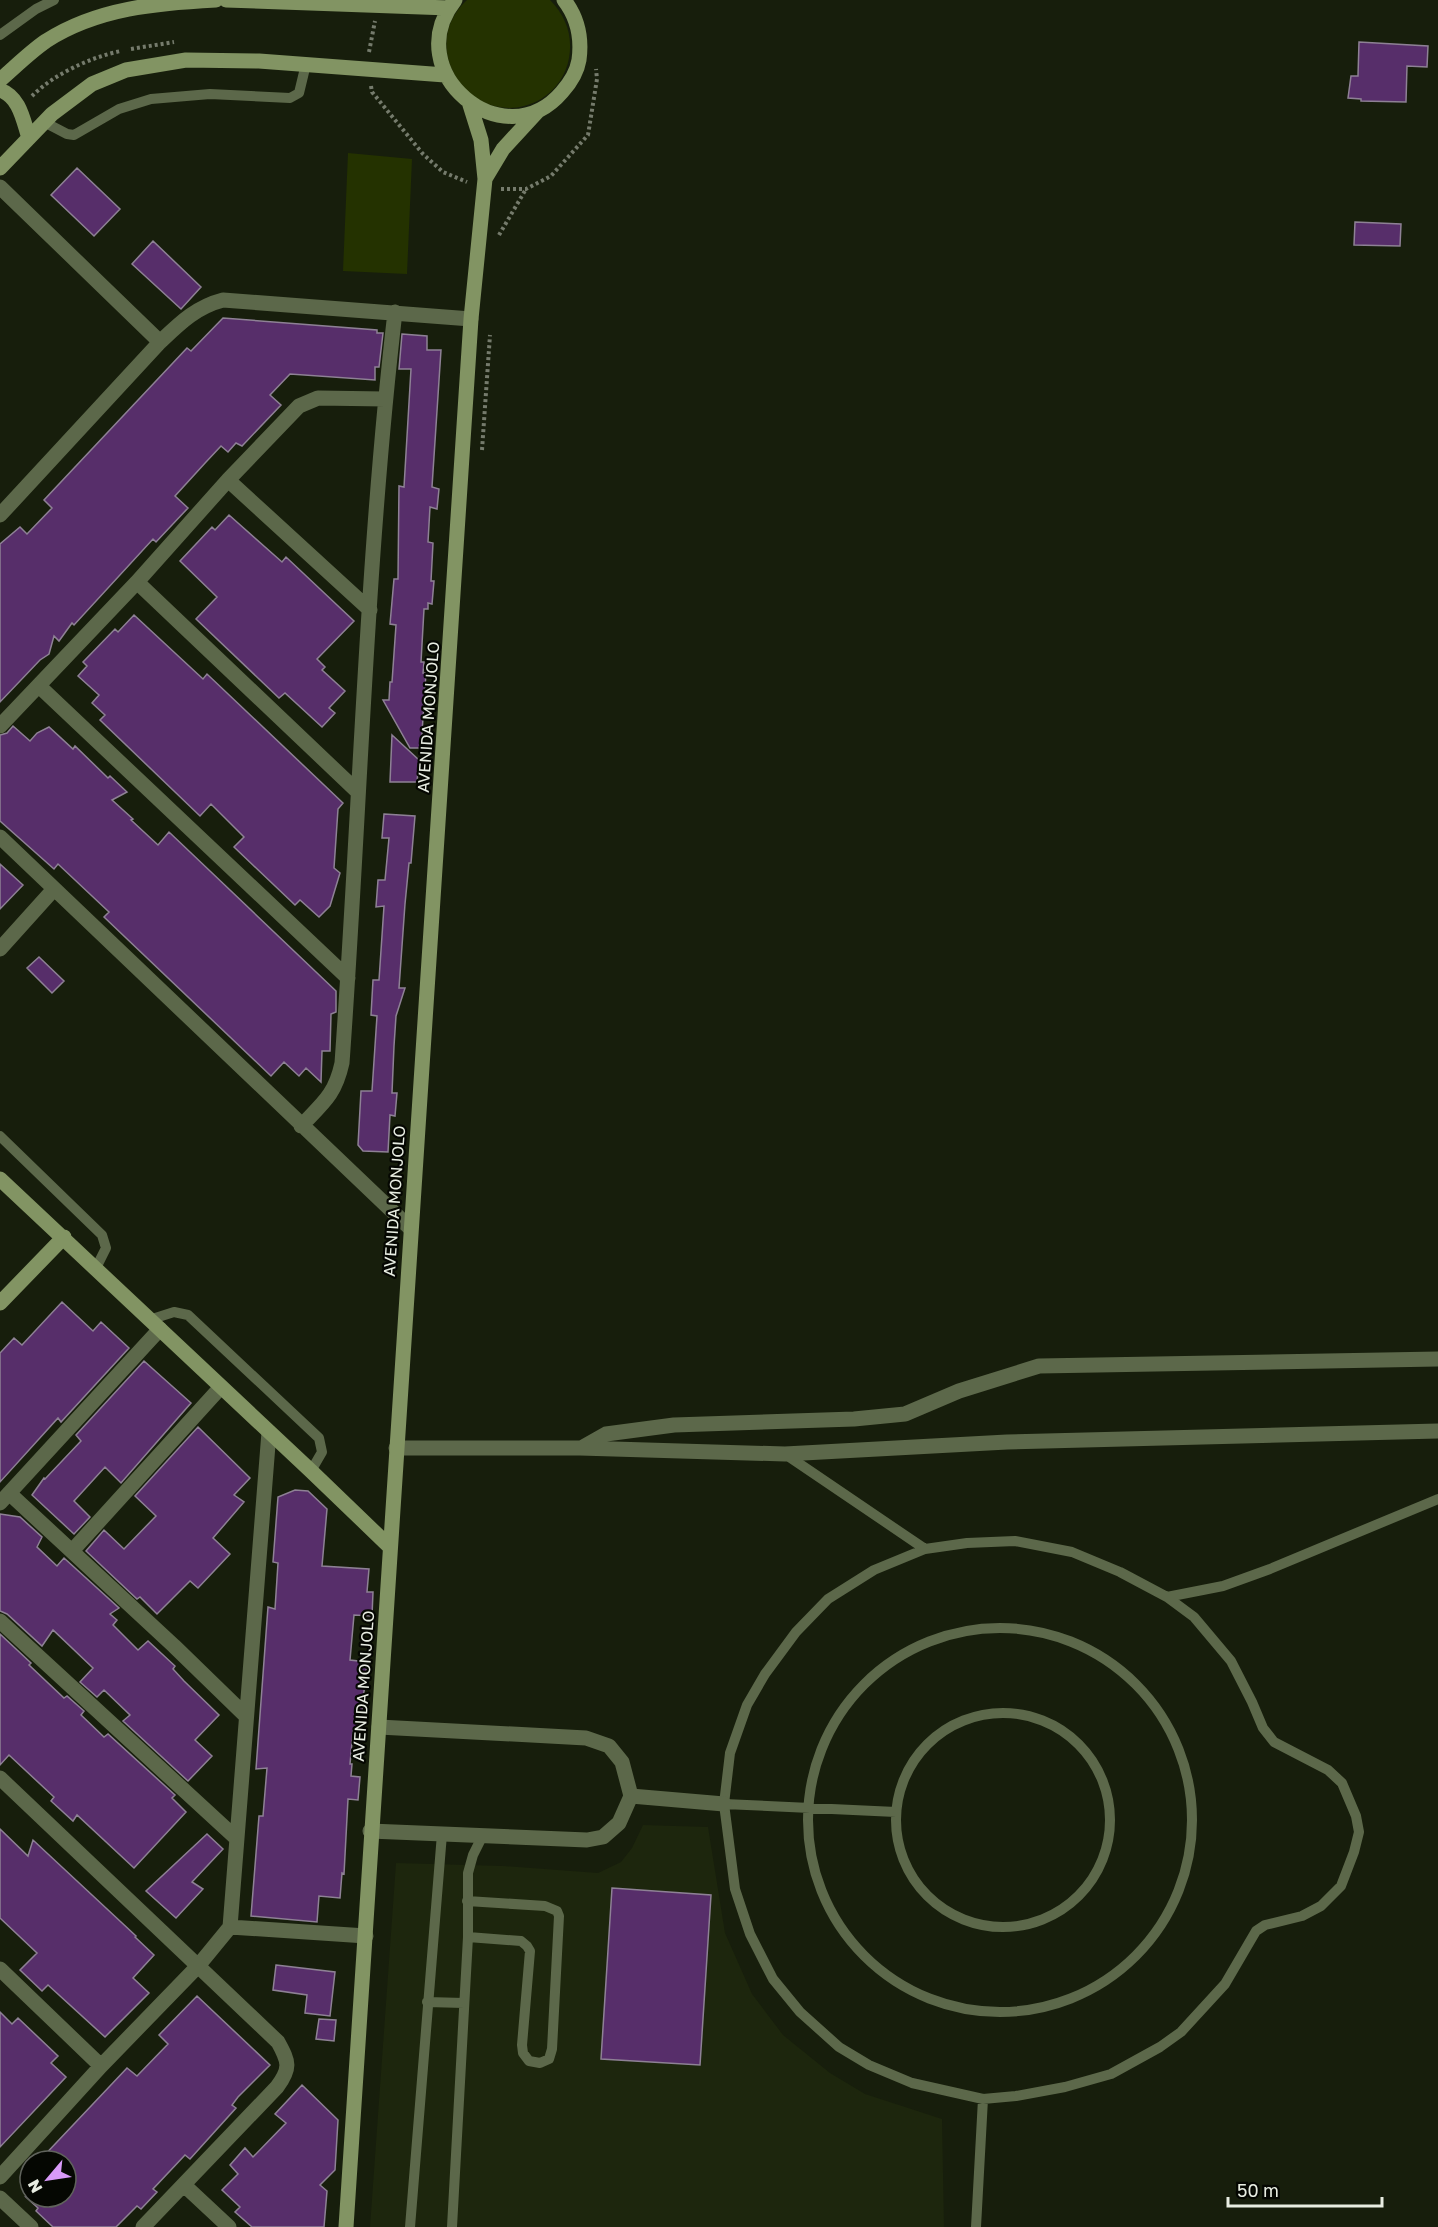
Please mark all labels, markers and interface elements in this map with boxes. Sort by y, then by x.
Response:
street label: AVENIDA MONJOLO [413,641,443,793]
street label: AVENIDA MONJOLO [379,1125,409,1277]
street label: AVENIDA MONJOLO [348,1610,378,1762]
north arrow [18,2149,78,2209]
scale bar [1228,2170,1382,2208]
text: N [23,2176,47,2196]
text: 50 m [1237,2179,1279,2201]

